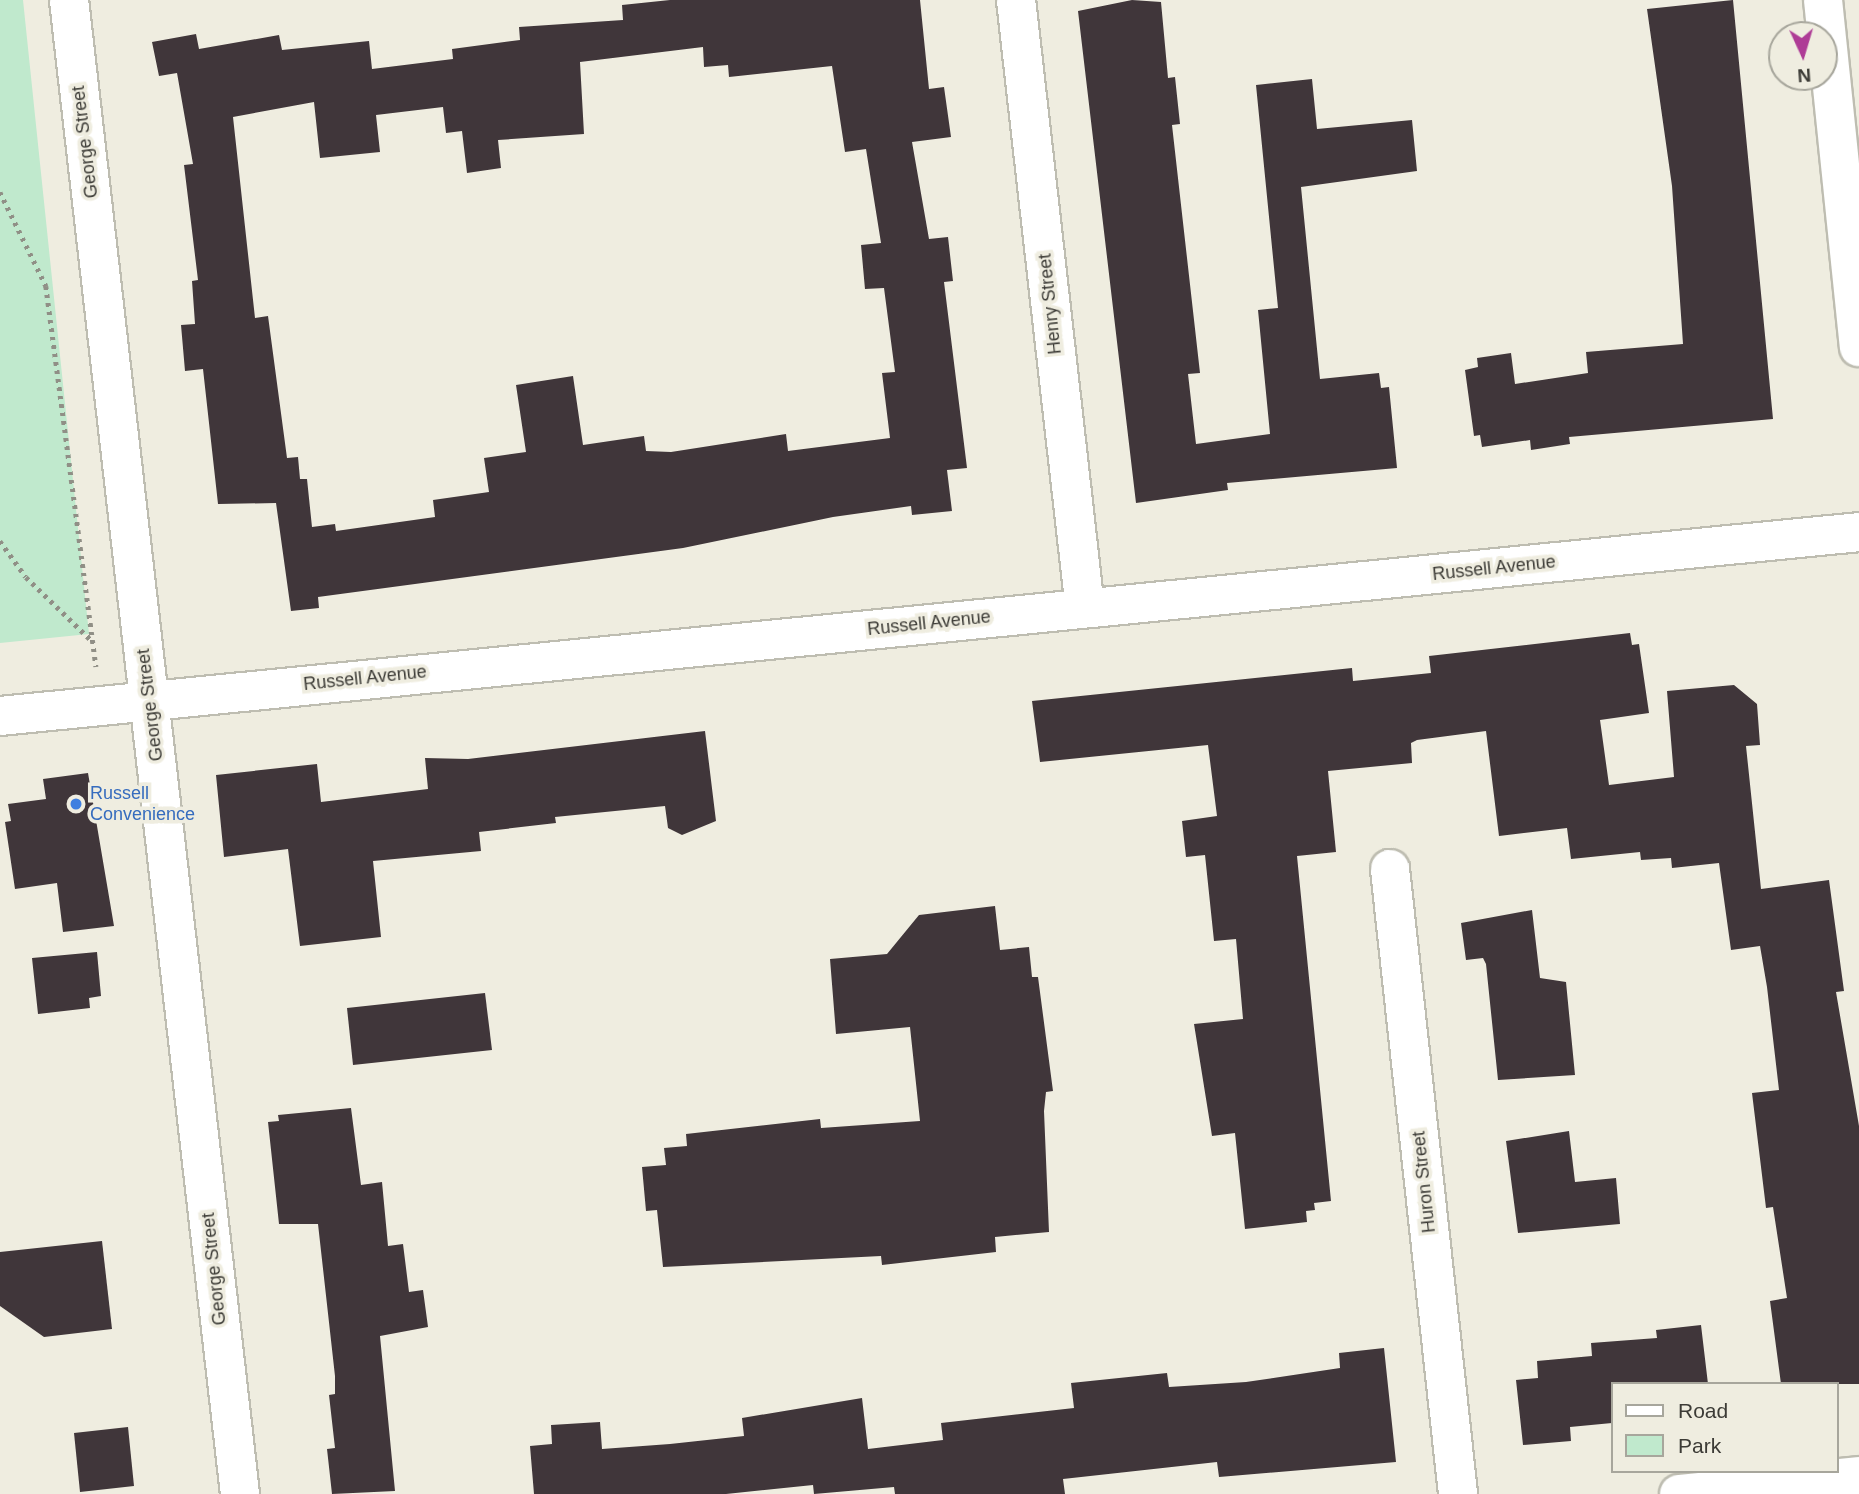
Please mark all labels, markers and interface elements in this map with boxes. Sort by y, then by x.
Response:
north arrow [1768,21,1838,91]
text: N [1797,64,1812,86]
street label: George Street [67,85,103,199]
street label: Henry Street [1034,253,1066,355]
street label: Russell Avenue [1431,551,1557,585]
street label: Russell Avenue [866,606,992,640]
street label: George Street [132,648,168,762]
street label: Russell Avenue [302,661,428,695]
place label: Russell Convenience [90,783,195,826]
marker: Russell Convenience [68,796,84,812]
street label: Huron Street [1408,1130,1440,1234]
street label: George Street [197,1212,231,1326]
legend [1610,1382,1838,1473]
text: Road [1678,1399,1728,1422]
text: Park [1678,1434,1721,1457]

